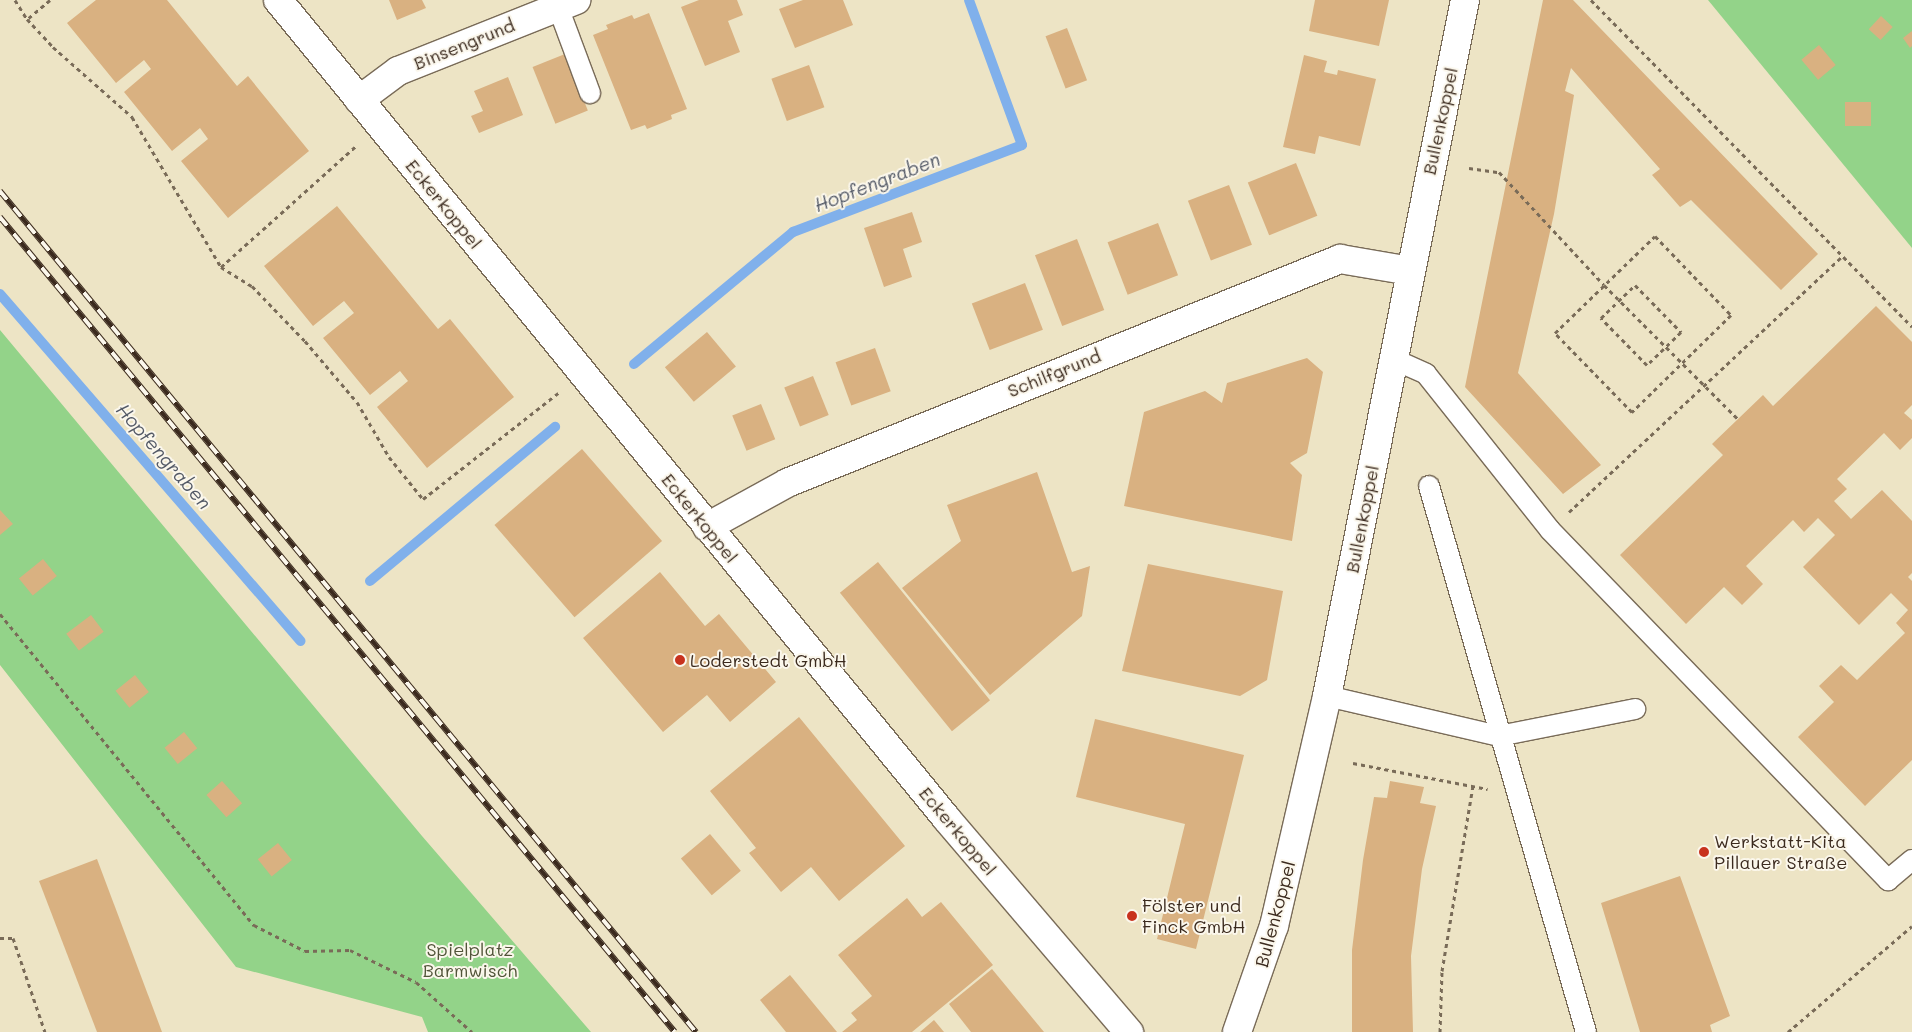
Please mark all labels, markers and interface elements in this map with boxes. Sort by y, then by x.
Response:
street label: Binsengrund [410,14,518,74]
street label: Bullenkoppel [1418,65,1462,177]
water label: Hopfengraben [811,148,943,216]
street label: Eckerkoppel [401,155,487,253]
street label: Schilfgrund [1004,345,1104,401]
water label: Hopfengraben [112,398,216,514]
street label: Bullenkoppel [1341,463,1383,575]
street label: Eckerkoppel [657,469,743,567]
place label: Loderstedt GmbH [690,649,847,671]
marker: Loderstedt GmbH [674,654,686,666]
street label: Eckerkoppel [915,782,1001,880]
place label: Werkstatt-Kita Pillauer Straße [1714,831,1847,874]
marker: Werkstatt-Kita Pillauer Straße [1698,846,1710,858]
street label: Bullenkoppel [1250,858,1300,970]
place label: Fölster und Finck GmbH [1142,895,1245,938]
marker: Fölster und Finck GmbH [1126,910,1138,922]
park label: Spielplatz Barmwisch [423,939,517,982]

